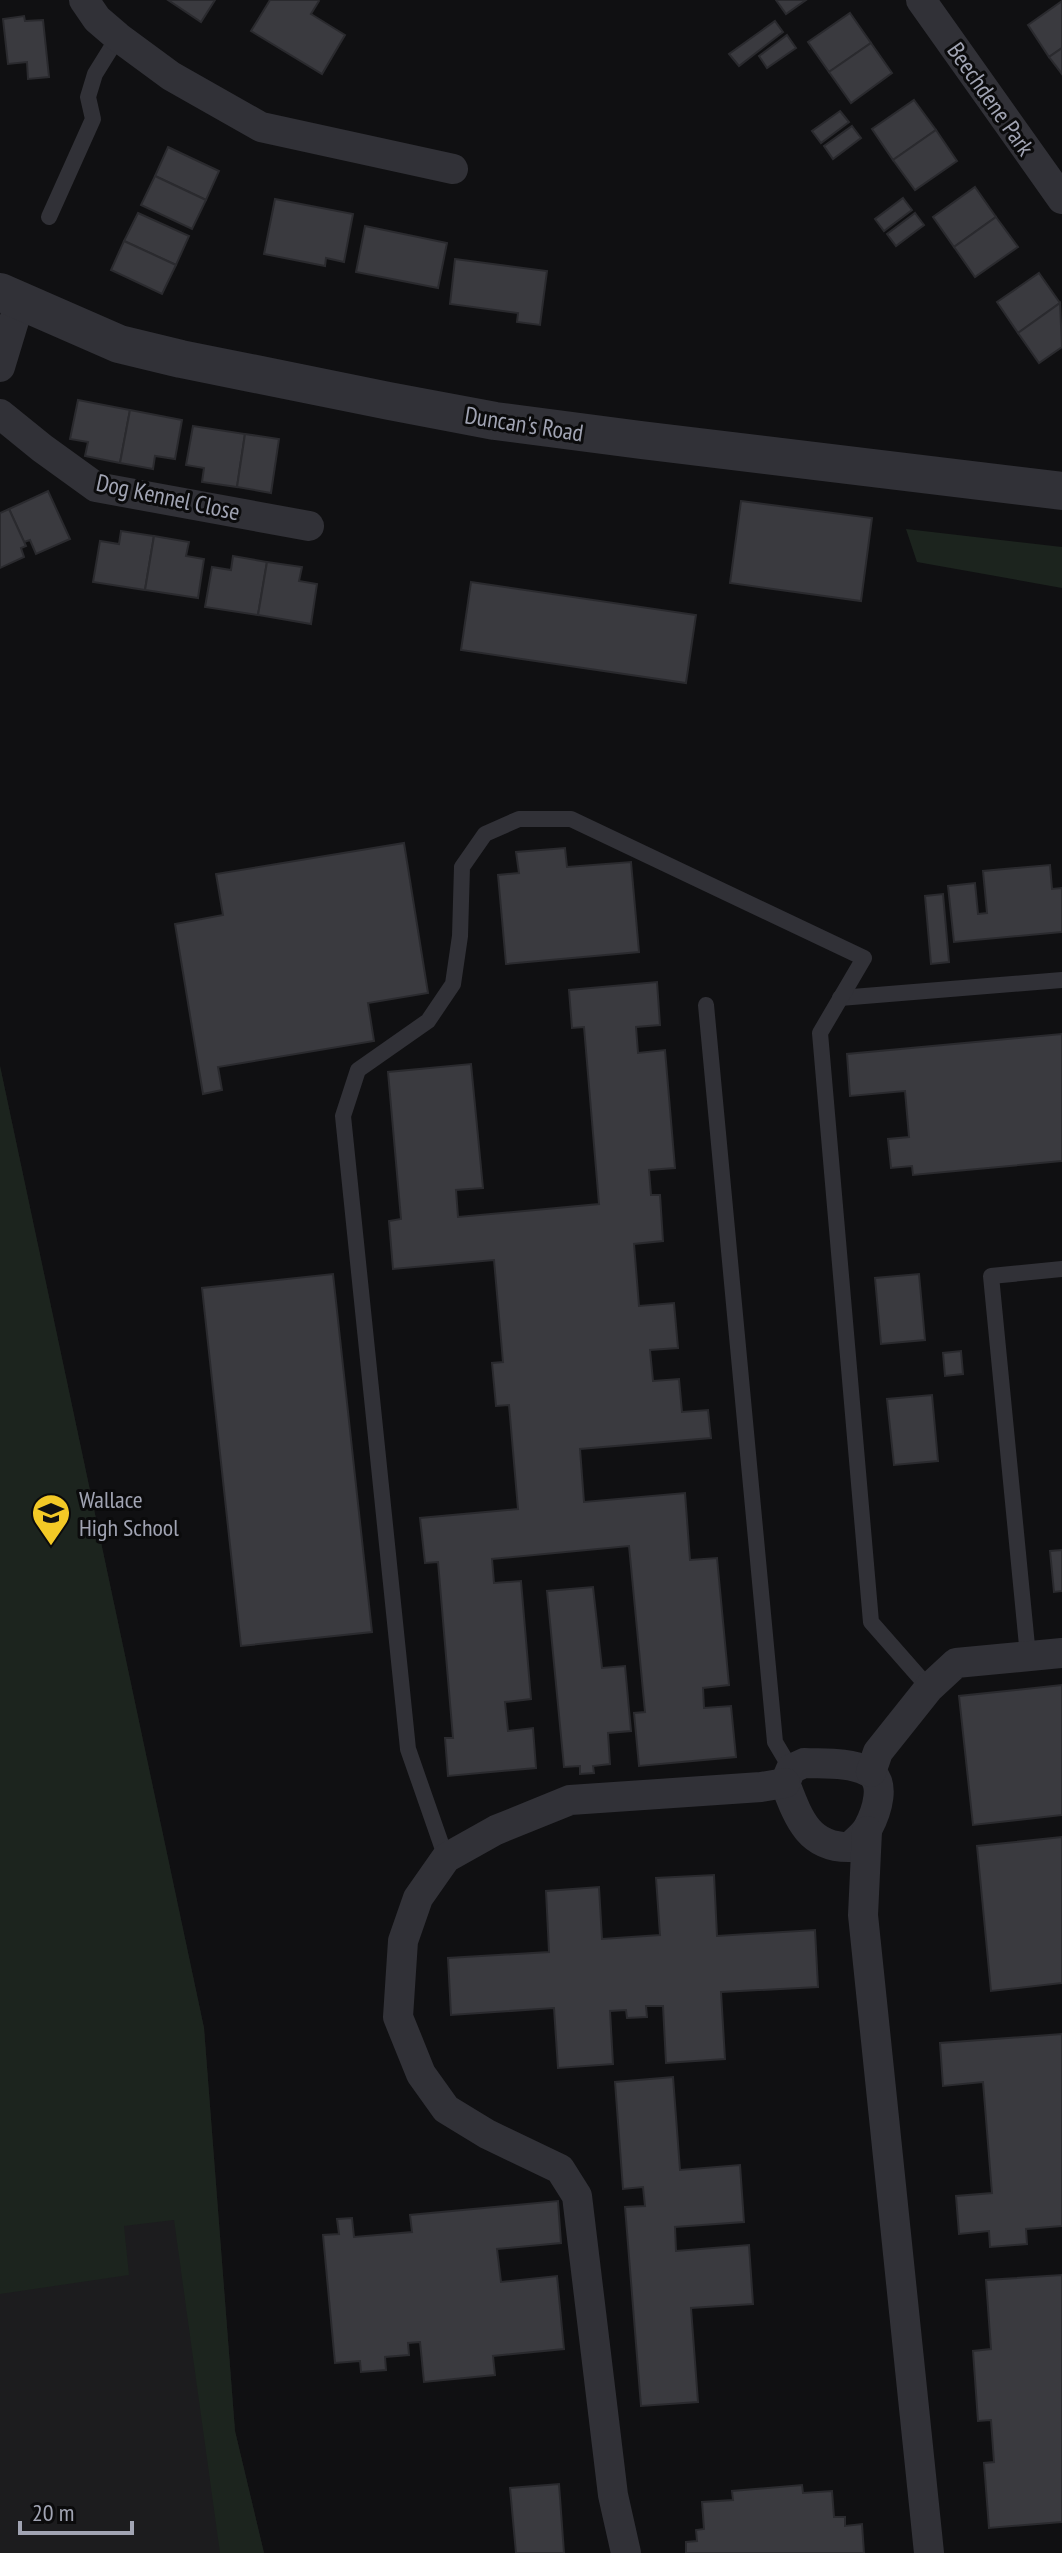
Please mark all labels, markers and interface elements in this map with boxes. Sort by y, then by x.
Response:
street label: Beechdene Park [941,36,1042,162]
street label: Duncan's Road [463,399,585,449]
street label: Dog Kennel Close [93,467,243,527]
place label: Wallace High School [79,1484,179,1543]
school or university icon: Wallace High School [30,1492,72,1547]
scale bar [20,2485,132,2535]
text: 20 m [32,2497,74,2528]

